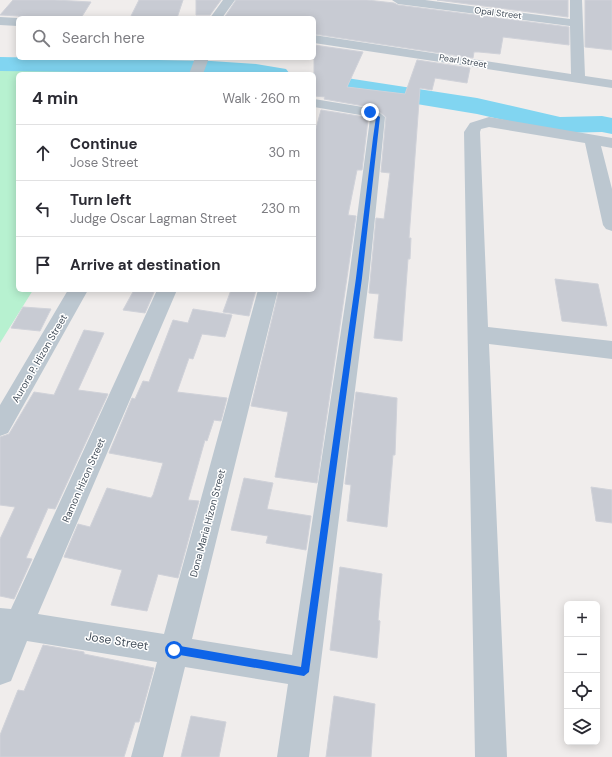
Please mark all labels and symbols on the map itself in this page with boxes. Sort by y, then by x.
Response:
street label: Opal Street [474,4,523,22]
street label: Pearl Street [438,51,488,71]
route end [361,103,379,121]
street label: Aurora P. Hizon Street [9,312,70,405]
street label: Ramon Hizon Street [59,436,108,524]
street label: Dona Maria Hizon Street [187,468,228,579]
street label: Jose Street [85,628,150,654]
route start [165,641,183,659]

